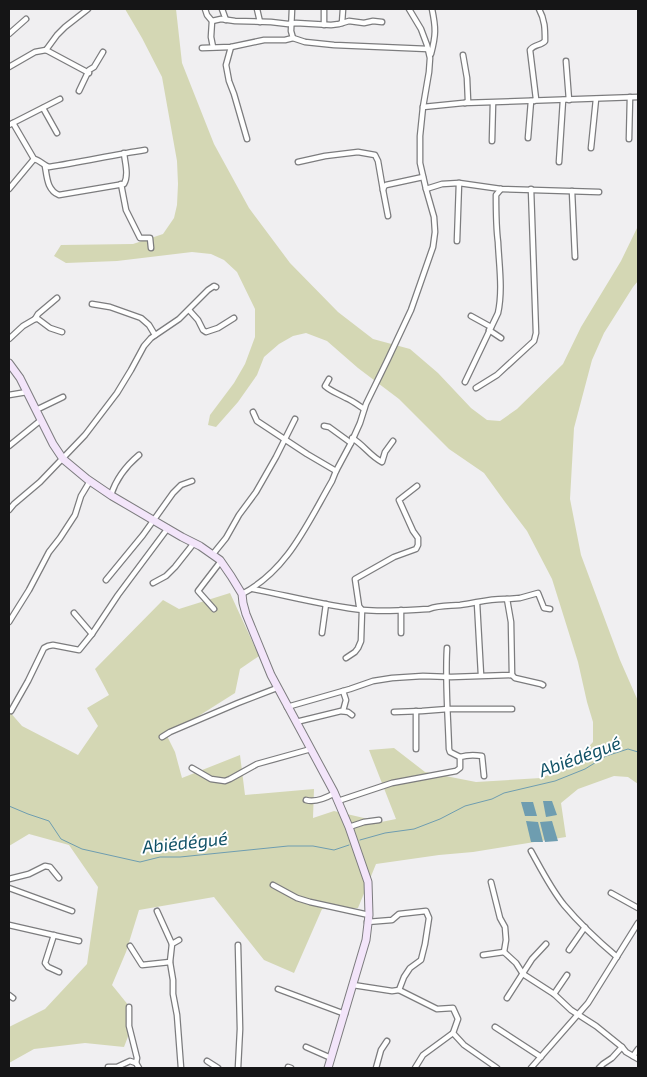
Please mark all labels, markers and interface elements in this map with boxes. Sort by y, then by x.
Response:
water label: Abiédégué [535,731,624,781]
water label: Abiédégué [140,827,229,858]

